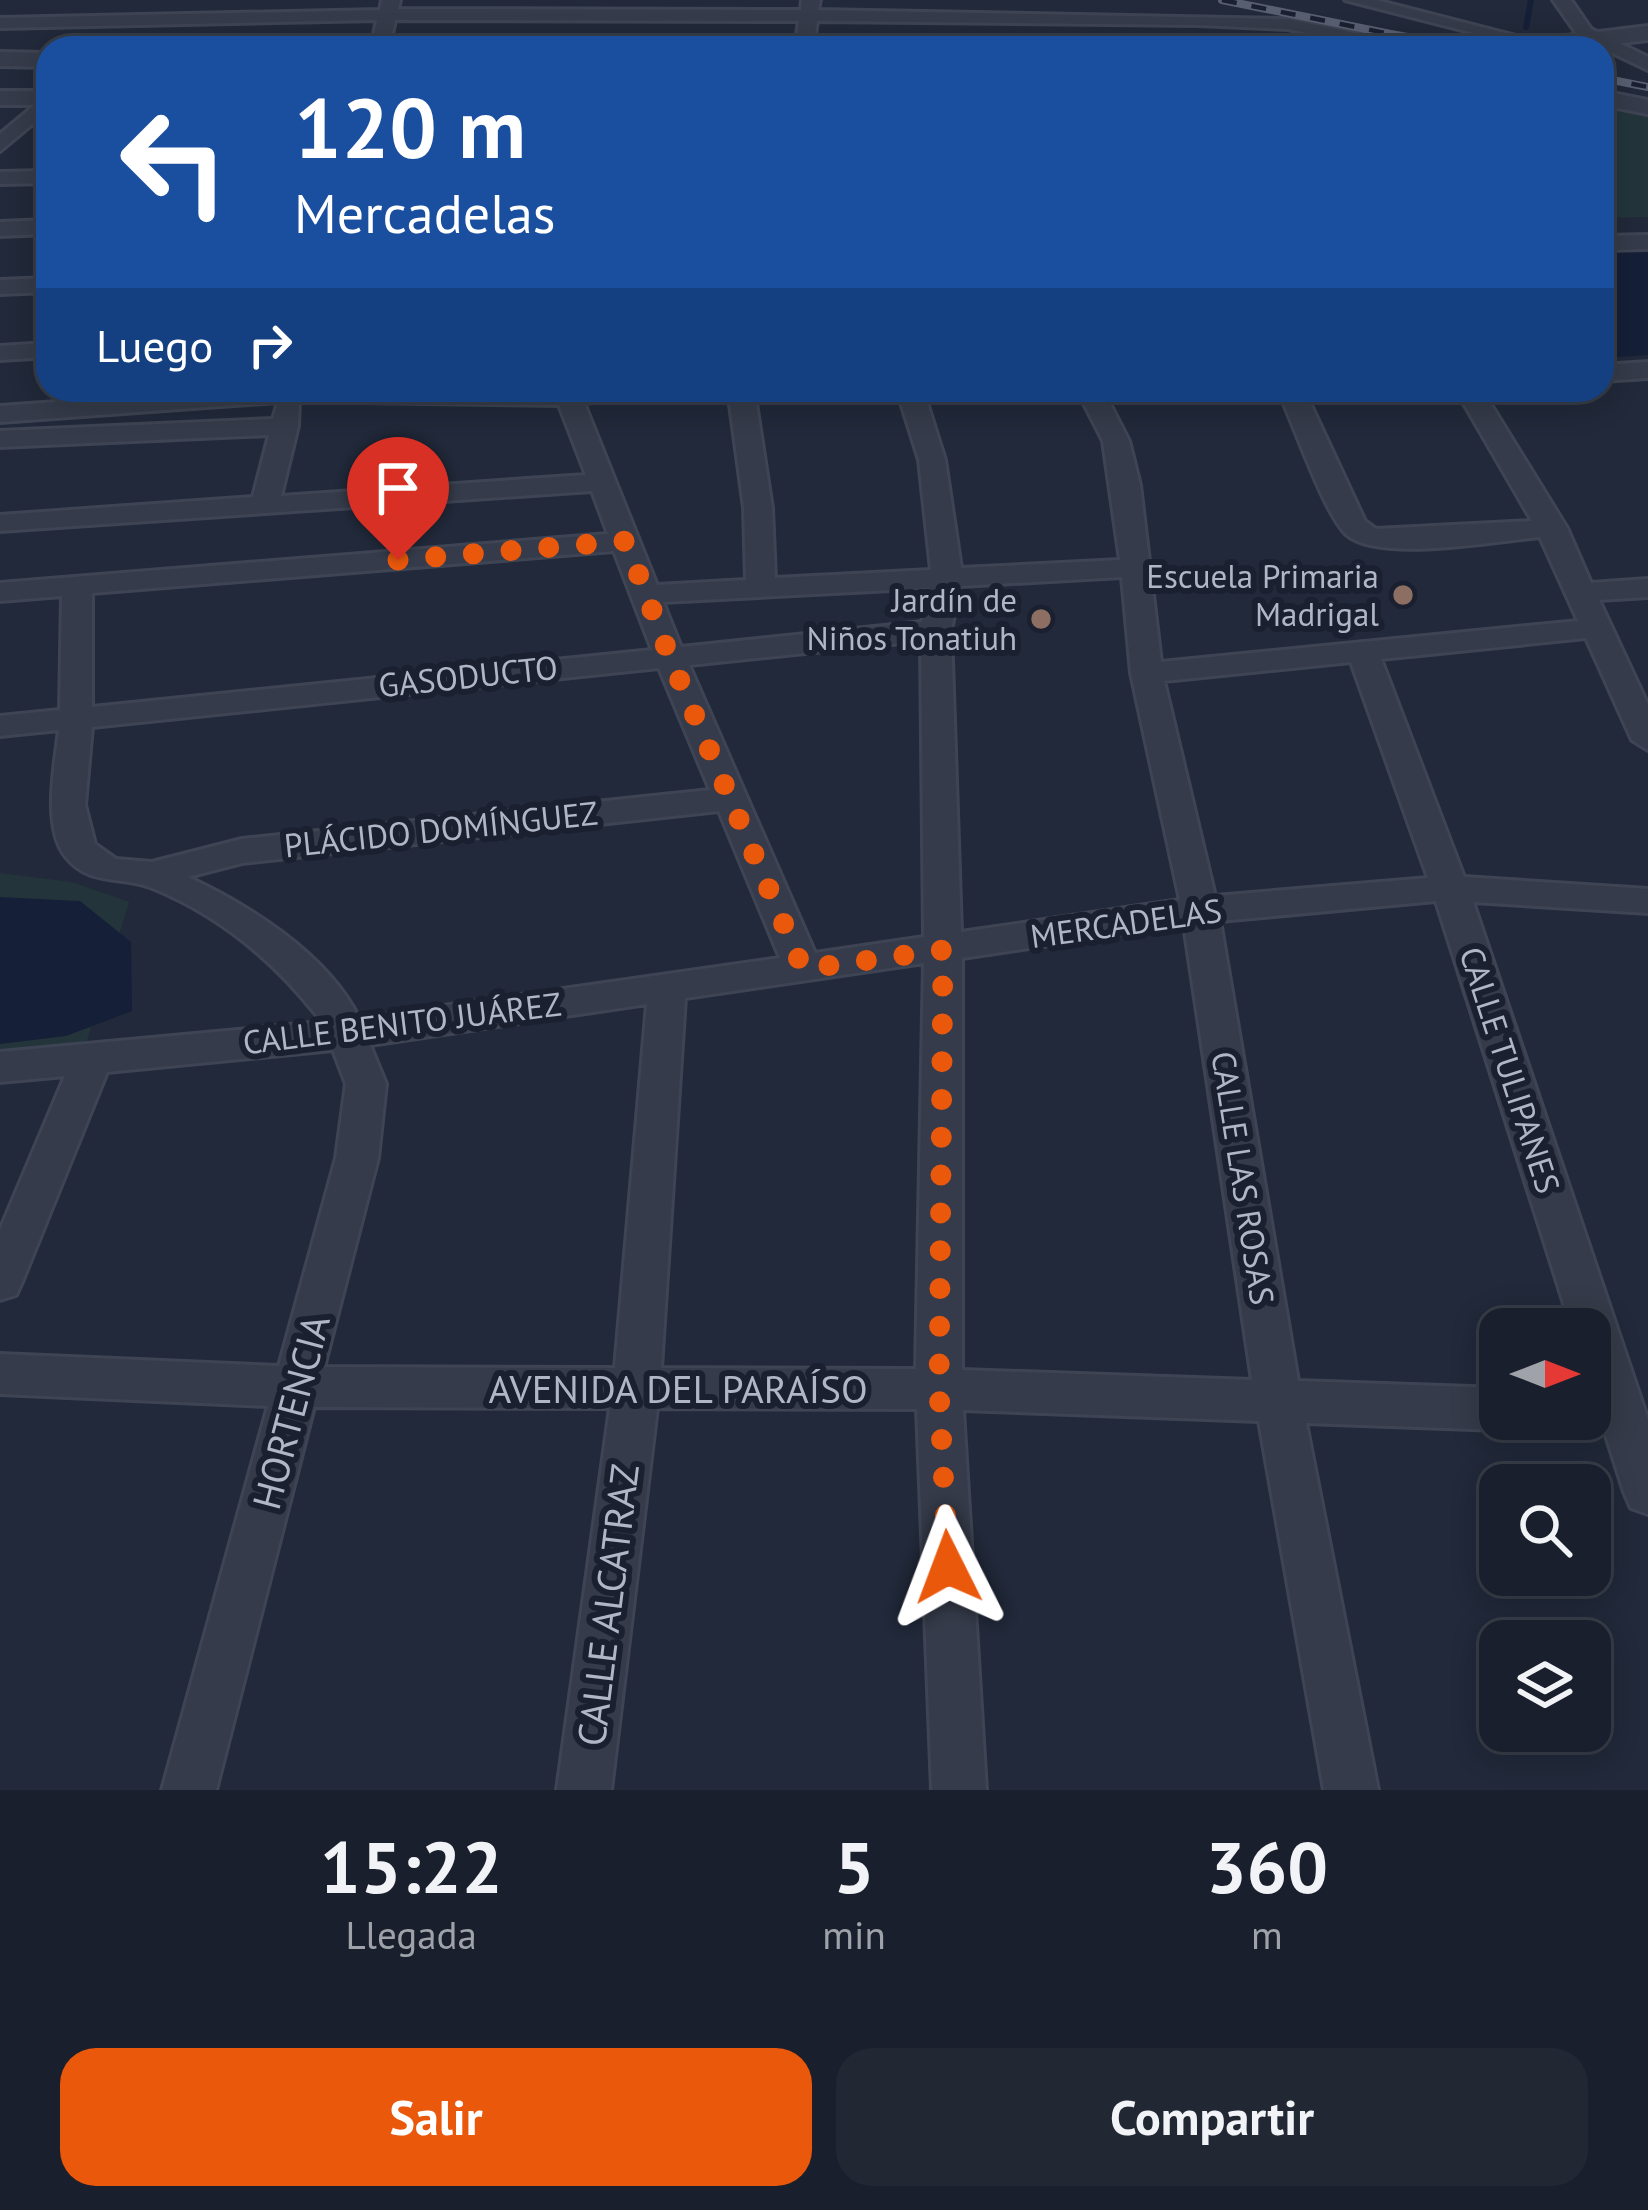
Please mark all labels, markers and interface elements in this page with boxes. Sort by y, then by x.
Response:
text: 120 m [294,72,526,181]
icon: left [96,84,252,240]
text: Mercadelas [294,178,555,248]
icon: right [237,312,303,378]
text: Luego [96,316,213,374]
pin [347,437,449,560]
icon: arrive [365,455,431,521]
place label: Escuela Primaria Madrigal [1146,554,1379,635]
place label: Jardín de Niños Tonatiuh [806,578,1017,659]
marker: Escuela Primaria Madrigal [1390,582,1416,608]
marker: Jardín de Niños Tonatiuh [1028,606,1054,632]
street label: GASODUCTO [376,645,560,706]
street label: PLÁCIDO DOMÍNGUEZ [282,791,600,866]
street label: MERCADELAS [1028,888,1224,957]
street label: CALLE TULIPANES [1450,941,1571,1198]
street label: CALLE BENITO JUÁREZ [240,982,564,1063]
street label: CALLE LAS ROSAS [1202,1048,1285,1308]
north arrow [1479,1308,1611,1440]
map controls [1479,1308,1611,1752]
street label: HORTENCIA [240,1309,341,1515]
street label: AVENIDA DEL PARAÍSO [488,1363,868,1414]
street label: CALLE ALCATRAZ [565,1461,650,1749]
button: search [1479,1464,1611,1596]
position arrow [885,1504,1011,1630]
button: layers [1479,1620,1611,1752]
text: 15:22 [320,1820,503,1913]
text: 5 [834,1820,875,1913]
text: 360 [1206,1820,1328,1913]
text: Llegada [345,1909,477,1960]
text: min [822,1909,886,1960]
text: m [1251,1909,1283,1960]
button: Salir [60,2048,812,2186]
button: Compartir [836,2048,1588,2186]

